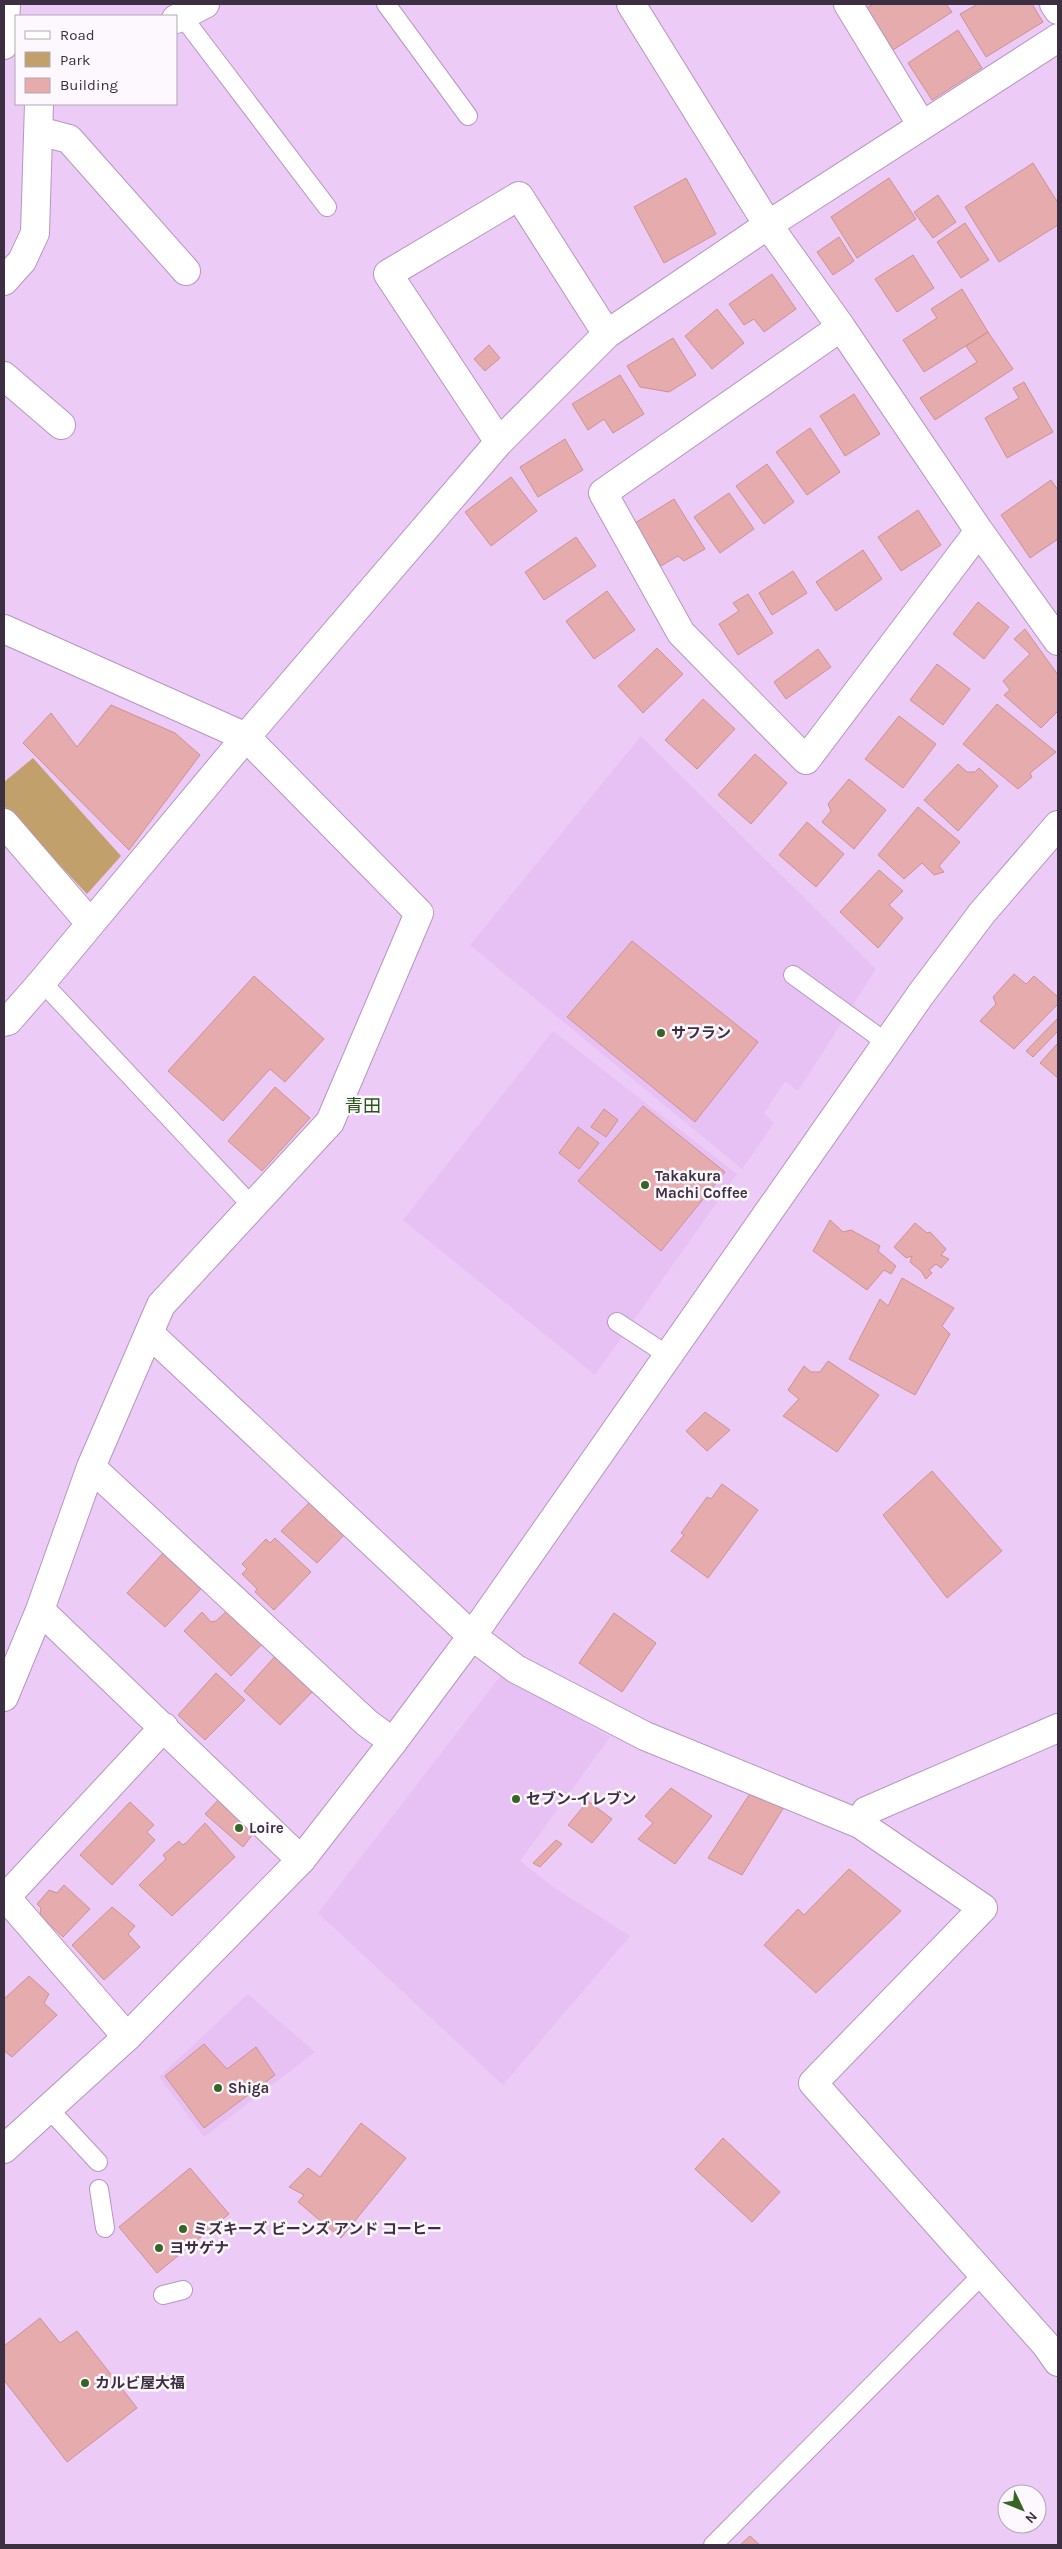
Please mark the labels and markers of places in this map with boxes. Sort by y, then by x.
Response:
place label: サフラン [671,1024,731,1042]
marker: サフラン [655,1027,667,1039]
place label: Takakura Machi Coffee [655,1167,748,1202]
marker: Takakura Machi Coffee [639,1179,651,1191]
place label: セブン-イレブン [526,1790,637,1808]
marker: セブン-イレブン [510,1793,522,1805]
place label: Loire [249,1819,284,1837]
marker: Loire [233,1822,245,1834]
place label: Shiga [228,2079,269,2097]
marker: Shiga [212,2082,224,2094]
place label: ミズキーズ ビーンズ アンド コーヒー [193,2220,442,2238]
marker: ミズキーズ ビーンズ アンド コーヒー [177,2223,189,2235]
place label: ヨサゲナ [169,2239,229,2257]
marker: ヨサゲナ [153,2242,165,2254]
place label: カルビ屋大福 [95,2374,185,2392]
marker: カルビ屋大福 [79,2377,91,2389]

